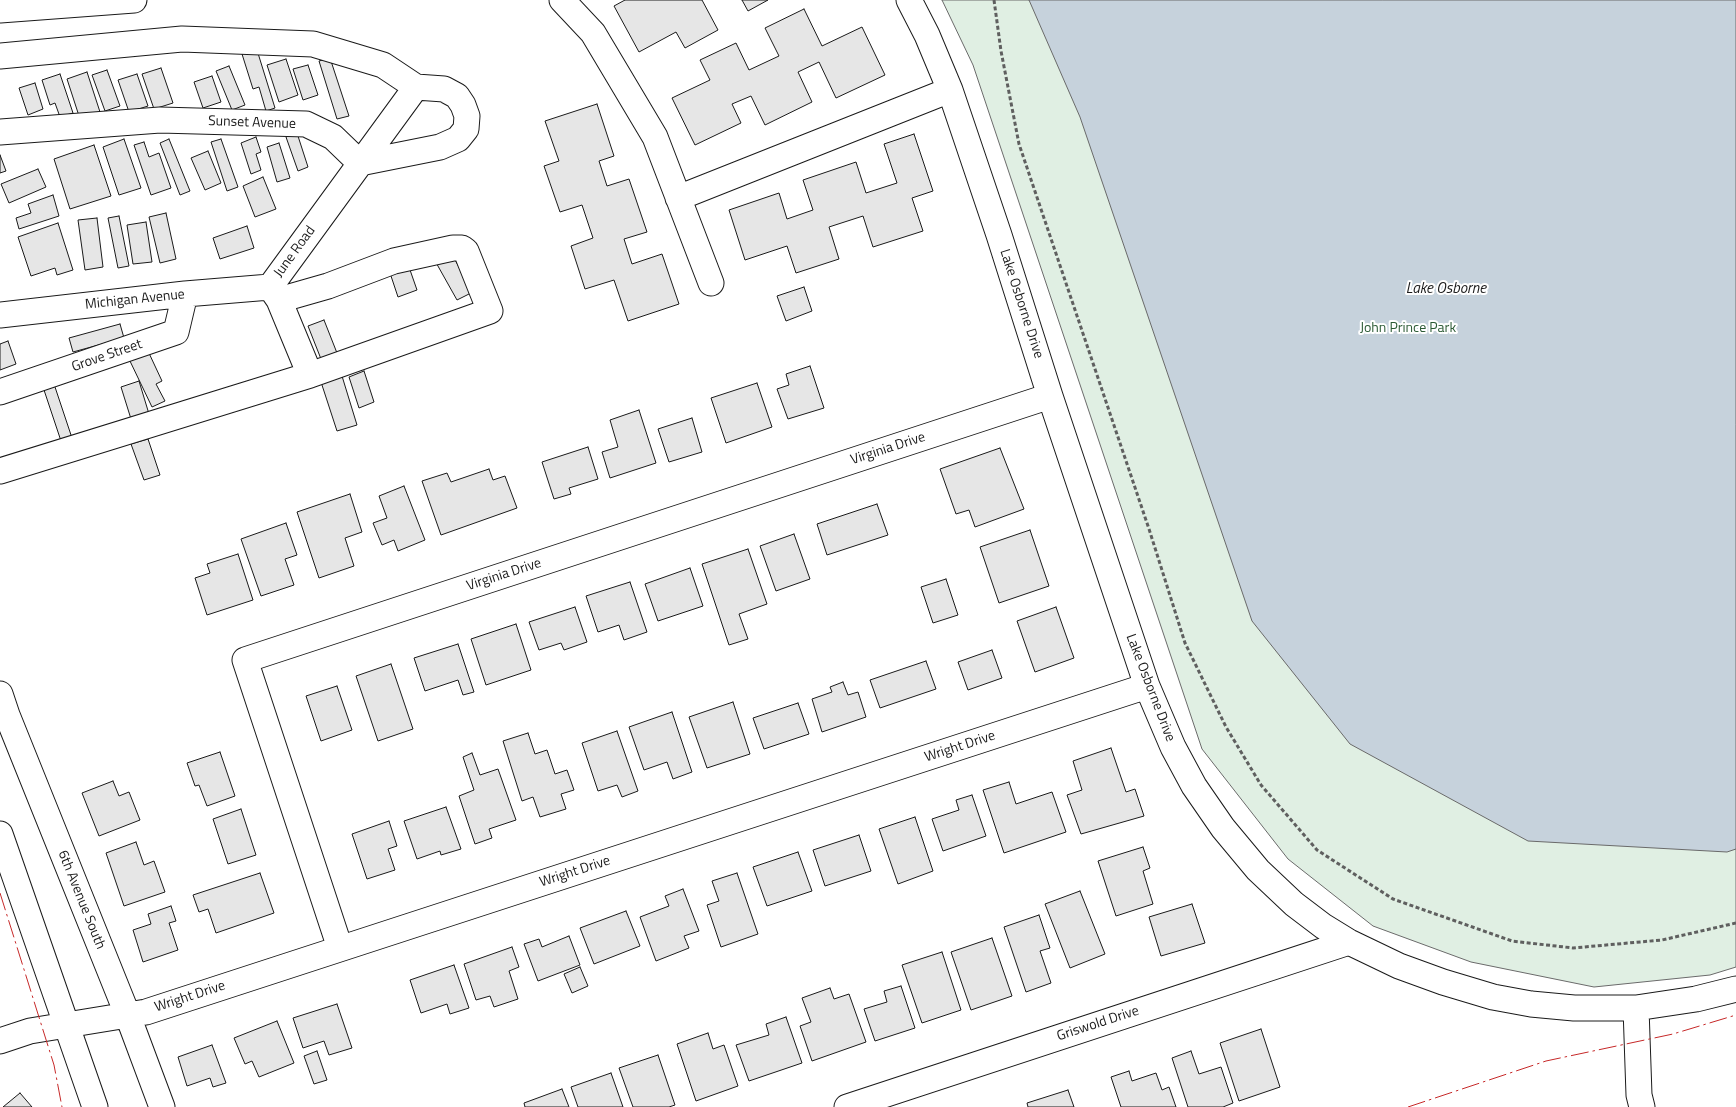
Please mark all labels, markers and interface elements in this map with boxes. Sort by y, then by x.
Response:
street label: Sunset Avenue [208,113,296,133]
street label: June Road [271,223,319,281]
street label: Lake Osborne Drive [995,247,1047,361]
water label: Lake Osborne [1406,280,1486,298]
street label: Michigan Avenue [84,286,186,314]
park label: John Prince Park [1360,321,1456,337]
street label: Grove Street [70,336,144,376]
street label: Virginia Drive [849,429,927,469]
street label: Virginia Drive [465,555,543,595]
street label: Lake Osborne Drive [1122,632,1178,744]
street label: Wright Drive [923,728,997,766]
street label: 6th Avenue South [54,848,108,952]
street label: Wright Drive [538,853,612,891]
street label: Wright Drive [153,978,227,1016]
street label: Griswold Drive [1055,1003,1141,1045]

